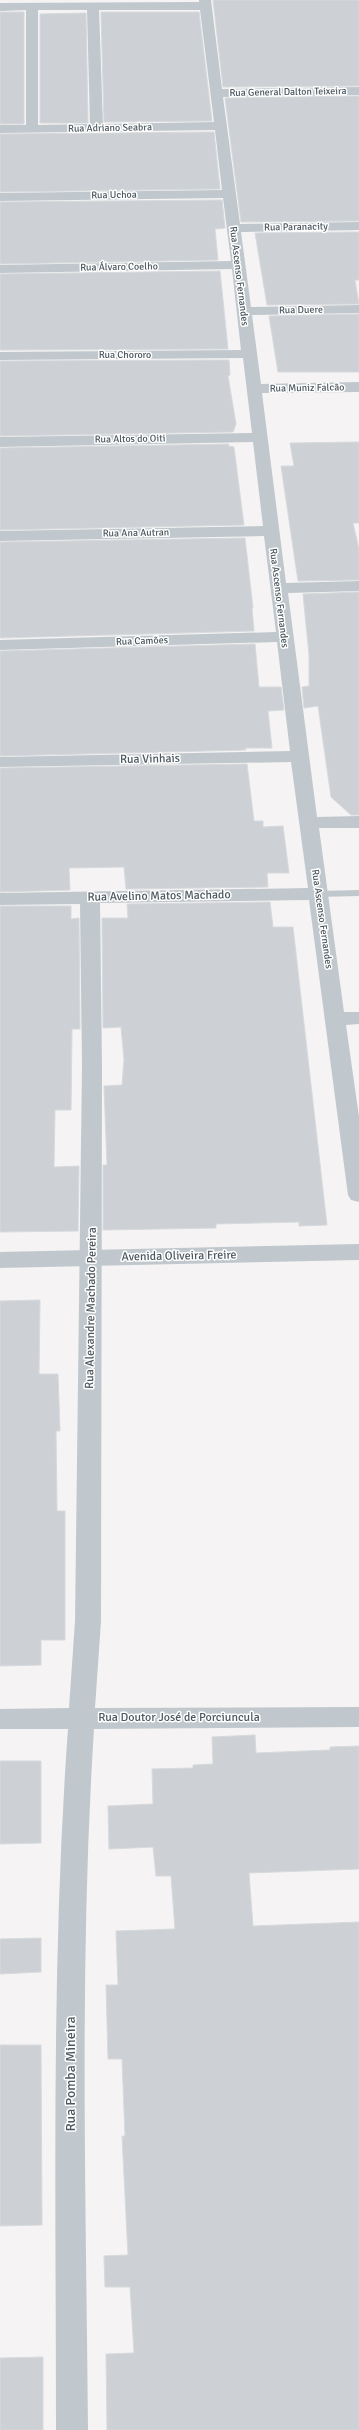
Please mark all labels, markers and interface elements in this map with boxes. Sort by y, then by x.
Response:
street label: Rua General Dalton Teixeira [229,85,347,99]
street label: Rua Adriano Seabra [68,121,152,135]
street label: Rua Uchoa [91,189,137,201]
street label: Rua Paranacity [264,220,328,234]
street label: Rua Ascenso Fernandes [227,226,251,327]
street label: Rua Álvaro Coelho [80,259,158,274]
street label: Rua Duere [279,304,323,316]
street label: Rua Chororo [99,349,151,361]
street label: Rua Muniz Falcão [270,381,344,395]
street label: Rua Altos do Oiti [95,432,165,446]
street label: Rua Ana Autran [103,526,169,540]
street label: Rua Ascenso Fernandes [267,548,291,649]
street label: Rua Camões [116,634,169,648]
street label: Rua Vinhais [120,751,180,767]
street label: Rua Ascenso Fernandes [309,869,335,970]
street label: Rua Avelino Matos Machado [87,887,231,905]
street label: Rua Alexandre Machado Pereira [82,1227,100,1389]
street label: Avenida Oliveira Freire [121,1247,237,1265]
street label: Rua Doutor José de Porciuncula [98,1710,260,1725]
street label: Rua Pomba Mineira [62,2016,79,2132]

